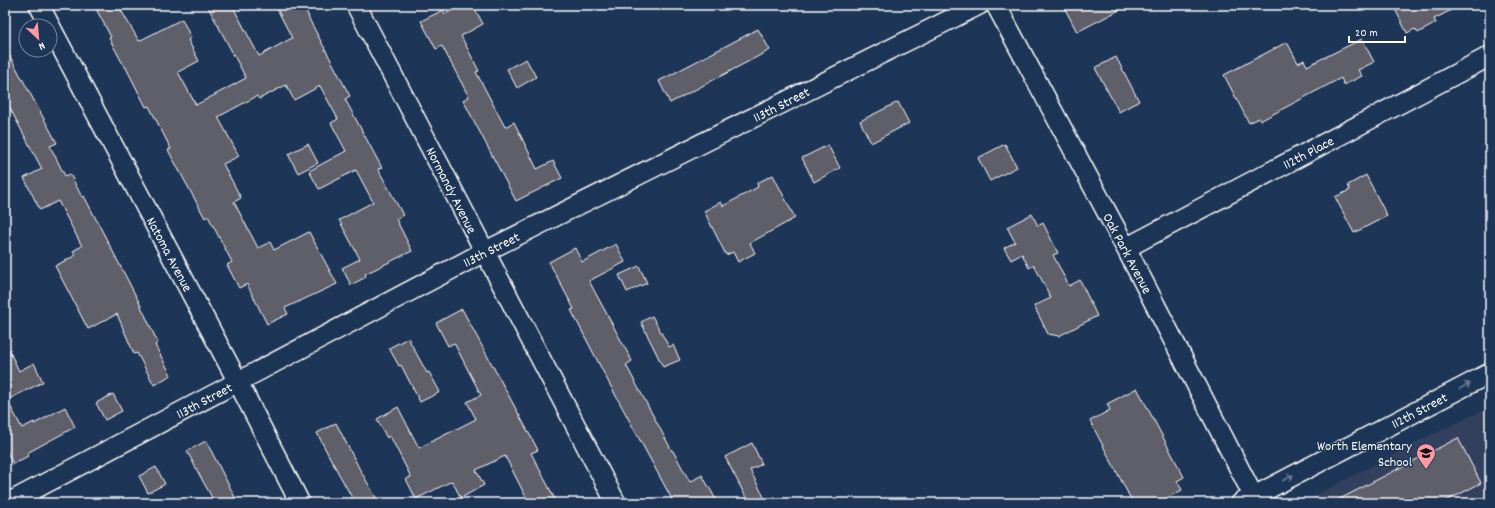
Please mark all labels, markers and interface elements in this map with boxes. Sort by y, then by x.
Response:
north arrow [18,18,58,58]
scale bar [1349,18,1405,44]
text: 20 m [1355,25,1378,42]
text: N [35,37,47,54]
street label: 113th Street [750,83,814,129]
street label: 112th Place [1280,132,1338,176]
street label: Normandy Avenue [420,144,481,238]
street label: Oak Park Avenue [1097,210,1156,298]
street label: Natoma Avenue [140,214,196,296]
street label: 113th Street [460,228,524,274]
street label: 113th Street [173,379,237,425]
one-way arrow [1459,381,1471,389]
street label: 112th Street [1388,389,1452,435]
place label: Worth Elementary School [1317,437,1413,473]
school or university icon: Worth Elementary School [1415,442,1437,470]
one-way arrow [1282,474,1294,482]

